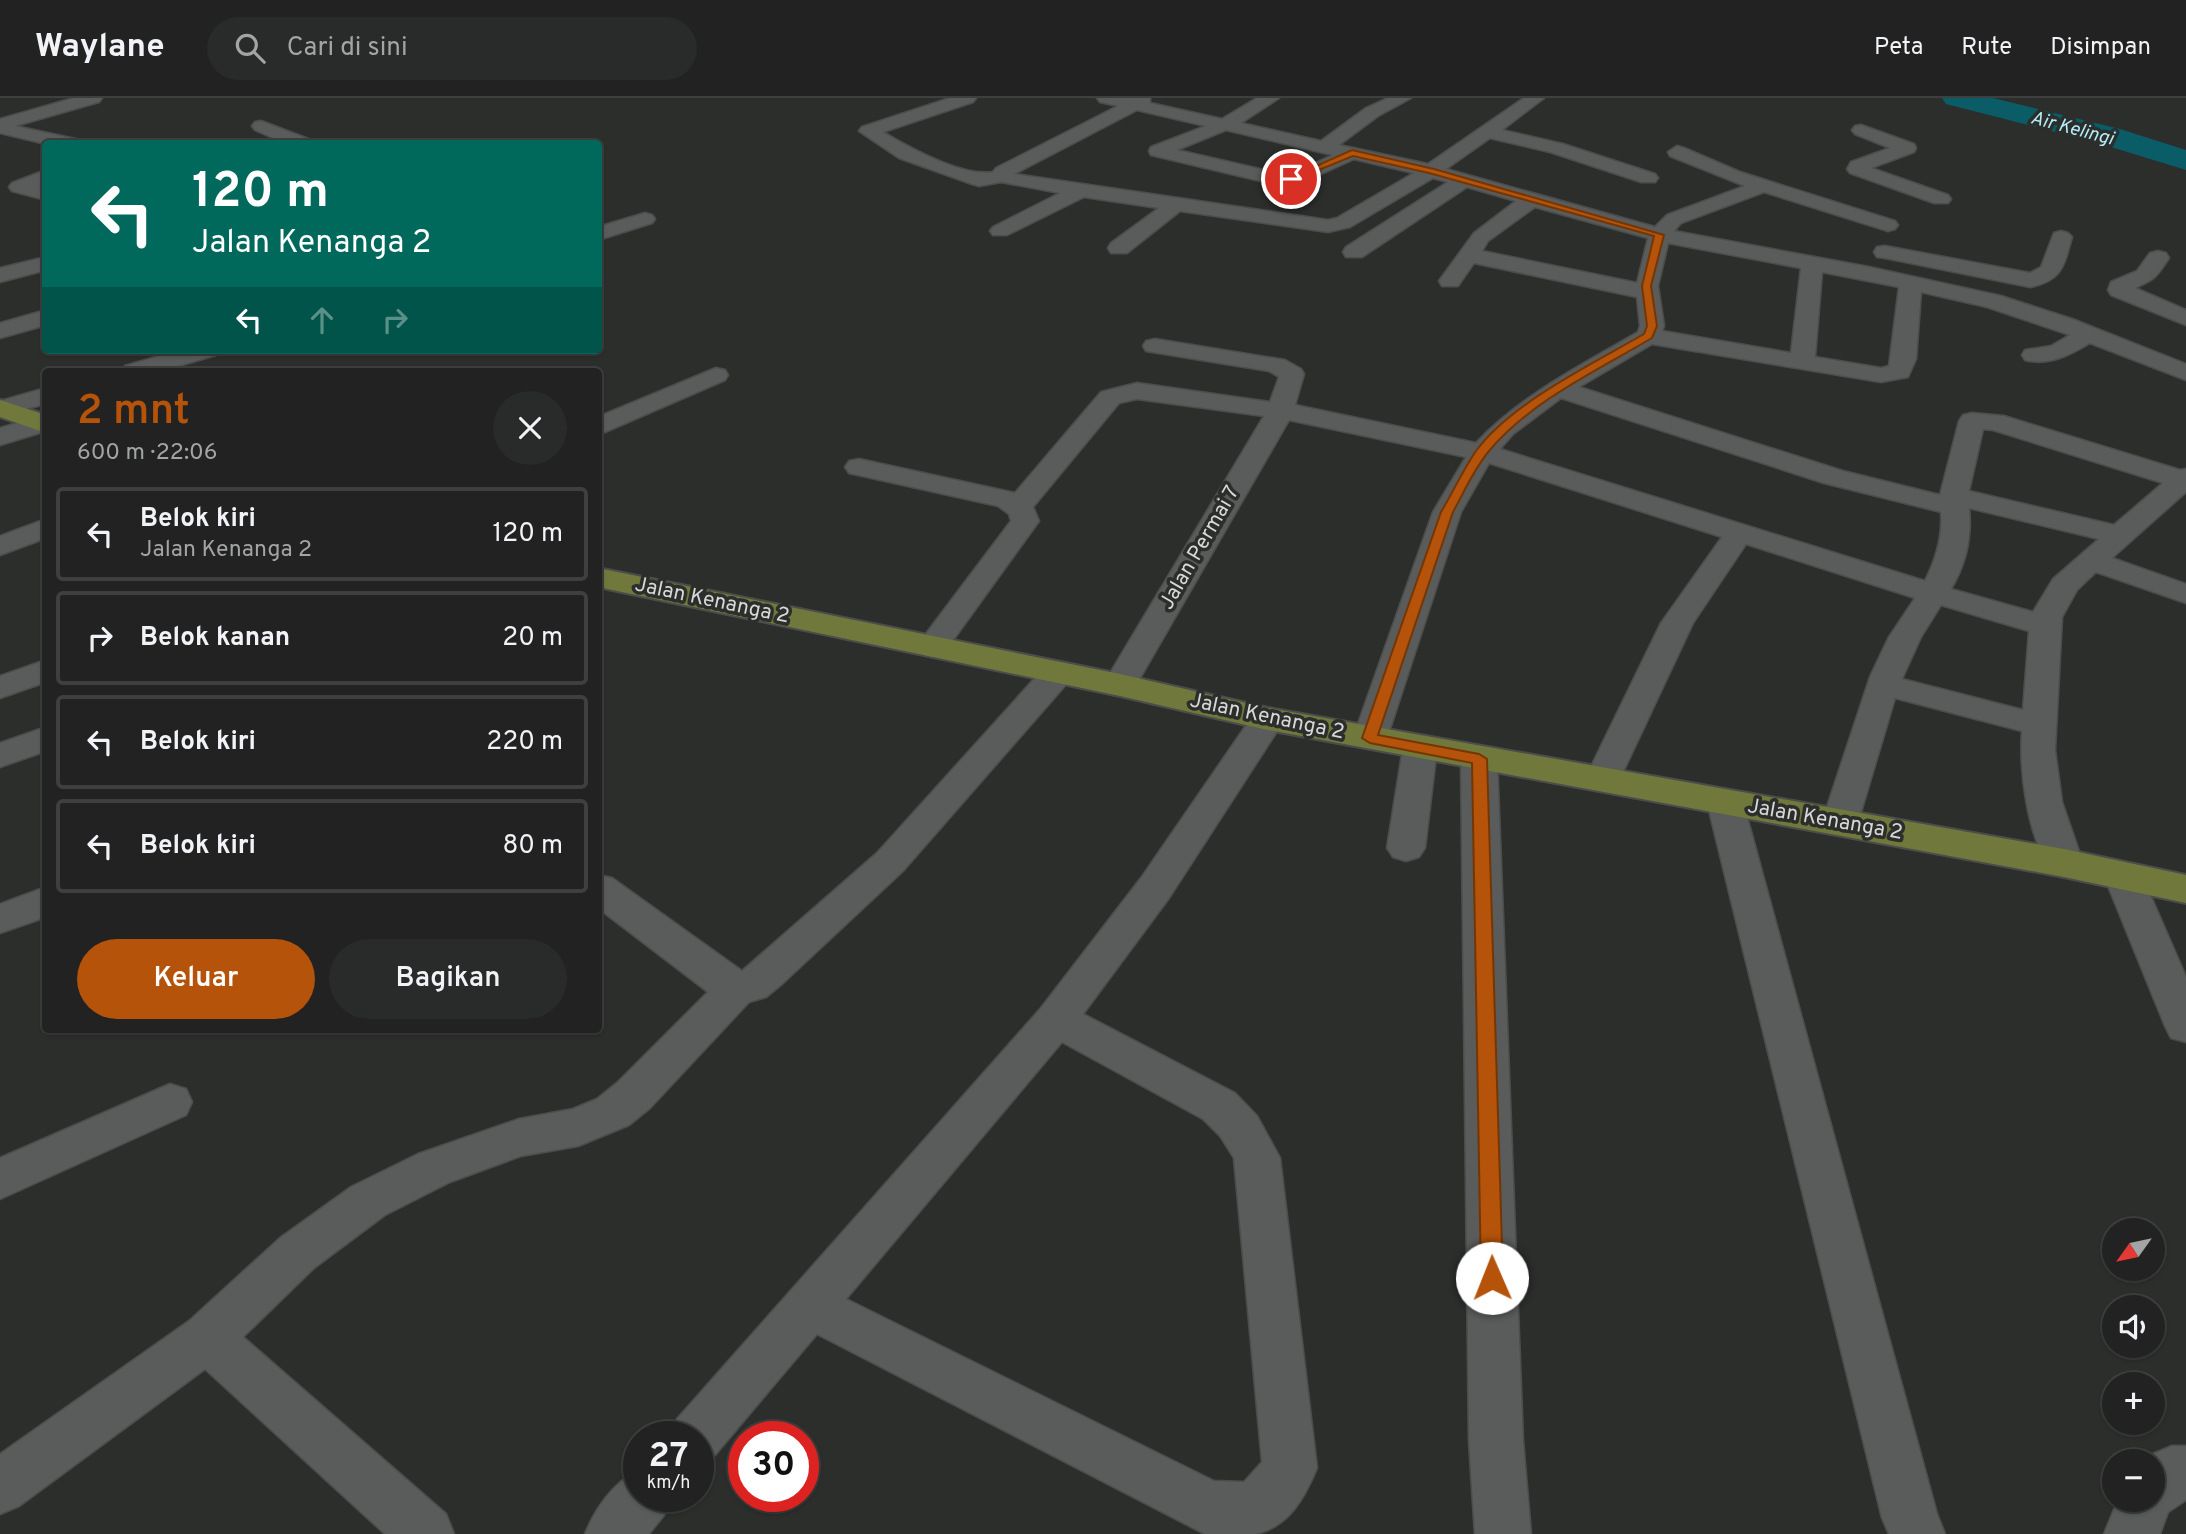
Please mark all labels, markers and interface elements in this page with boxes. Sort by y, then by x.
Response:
search box [207,17,697,80]
text: Waylane [35,27,165,69]
icon: search [231,29,269,67]
text: Cari di sini [287,32,408,65]
text: Peta [1874,33,1923,63]
text: Rute [1961,33,2012,63]
text: Disimpan [2050,33,2151,63]
water label: Air Kelingi [2028,106,2117,152]
pin [1261,149,1321,209]
icon: arrive [1272,160,1310,198]
text: 120 m [192,163,329,225]
icon: left [77,168,168,259]
text: Jalan Kenanga 2 [192,224,431,264]
icon: left [230,301,268,339]
icon: ahead [303,301,341,339]
icon: right [376,301,414,339]
text: 2 mnt [77,386,190,439]
button: close [493,391,567,465]
text: 600 m · 22:06 [77,439,218,468]
street label: Jalan Permai 7 [1154,481,1246,615]
text: Belok kiri [140,503,256,536]
icon: left [81,515,119,553]
text: 120 m [493,518,563,551]
text: Jalan Kenanga 2 [140,536,312,565]
street label: Jalan Kenanga 2 [632,571,792,631]
icon: right [81,619,119,657]
text: Belok kanan [140,622,290,655]
text: 20 m [502,622,563,655]
street label: Jalan Kenanga 2 [1187,687,1347,747]
icon: left [81,723,119,761]
text: Belok kiri [140,726,256,759]
text: 220 m [486,726,563,759]
street label: Jalan Kenanga 2 [1745,793,1905,847]
icon: left [81,827,119,865]
text: Belok kiri [140,830,256,863]
text: 80 m [503,830,563,863]
button: Keluar [77,939,315,1019]
button: Bagikan [329,939,567,1019]
north arrow [2102,1218,2165,1281]
map controls [2102,1218,2165,1512]
position arrow [1455,1241,1529,1315]
button: sound [2102,1295,2165,1358]
button: + [2102,1372,2165,1435]
speed limit sign: 30 [728,1421,819,1512]
text: 27 [649,1435,688,1479]
button: − [2102,1449,2165,1512]
text: km/h [647,1472,690,1495]

